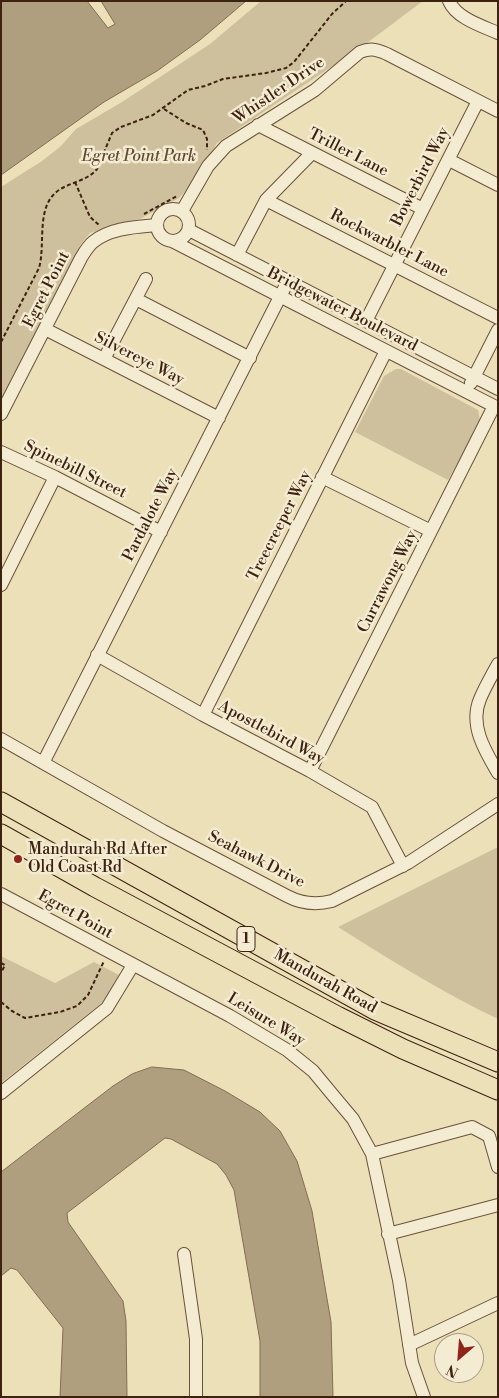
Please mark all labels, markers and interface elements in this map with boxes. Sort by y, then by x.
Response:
street label: Whistler Drive [230,53,328,129]
street label: Bowerbird Way [388,124,454,230]
street label: Triller Lane [305,125,391,181]
park label: Egret Point Park [82,147,196,167]
street label: Rockwarbler Lane [326,206,452,282]
street label: Egret Point [20,249,74,331]
street label: Bridgewater Boulevard [264,264,420,356]
street label: Silvereye Way [91,328,187,390]
street label: Spinebill Street [20,437,130,503]
street label: Pardalote Way [119,465,183,565]
street label: Treecreeper Way [244,468,316,584]
street label: Currawong Way [354,528,422,636]
street label: Apostlebird Way [214,697,328,769]
street label: Seahawk Drive [204,827,308,893]
place label: Mandurah Rd After Old Coast Rd [28,840,167,878]
marker: Mandurah Rd After Old Coast Rd [12,853,24,865]
street label: Egret Point [34,887,116,943]
road number: 1 [237,926,255,952]
street label: Mandurah Road [270,946,380,1018]
street label: Leisure Way [224,989,308,1051]
north arrow [434,1333,484,1383]
text: N [444,1360,462,1381]

